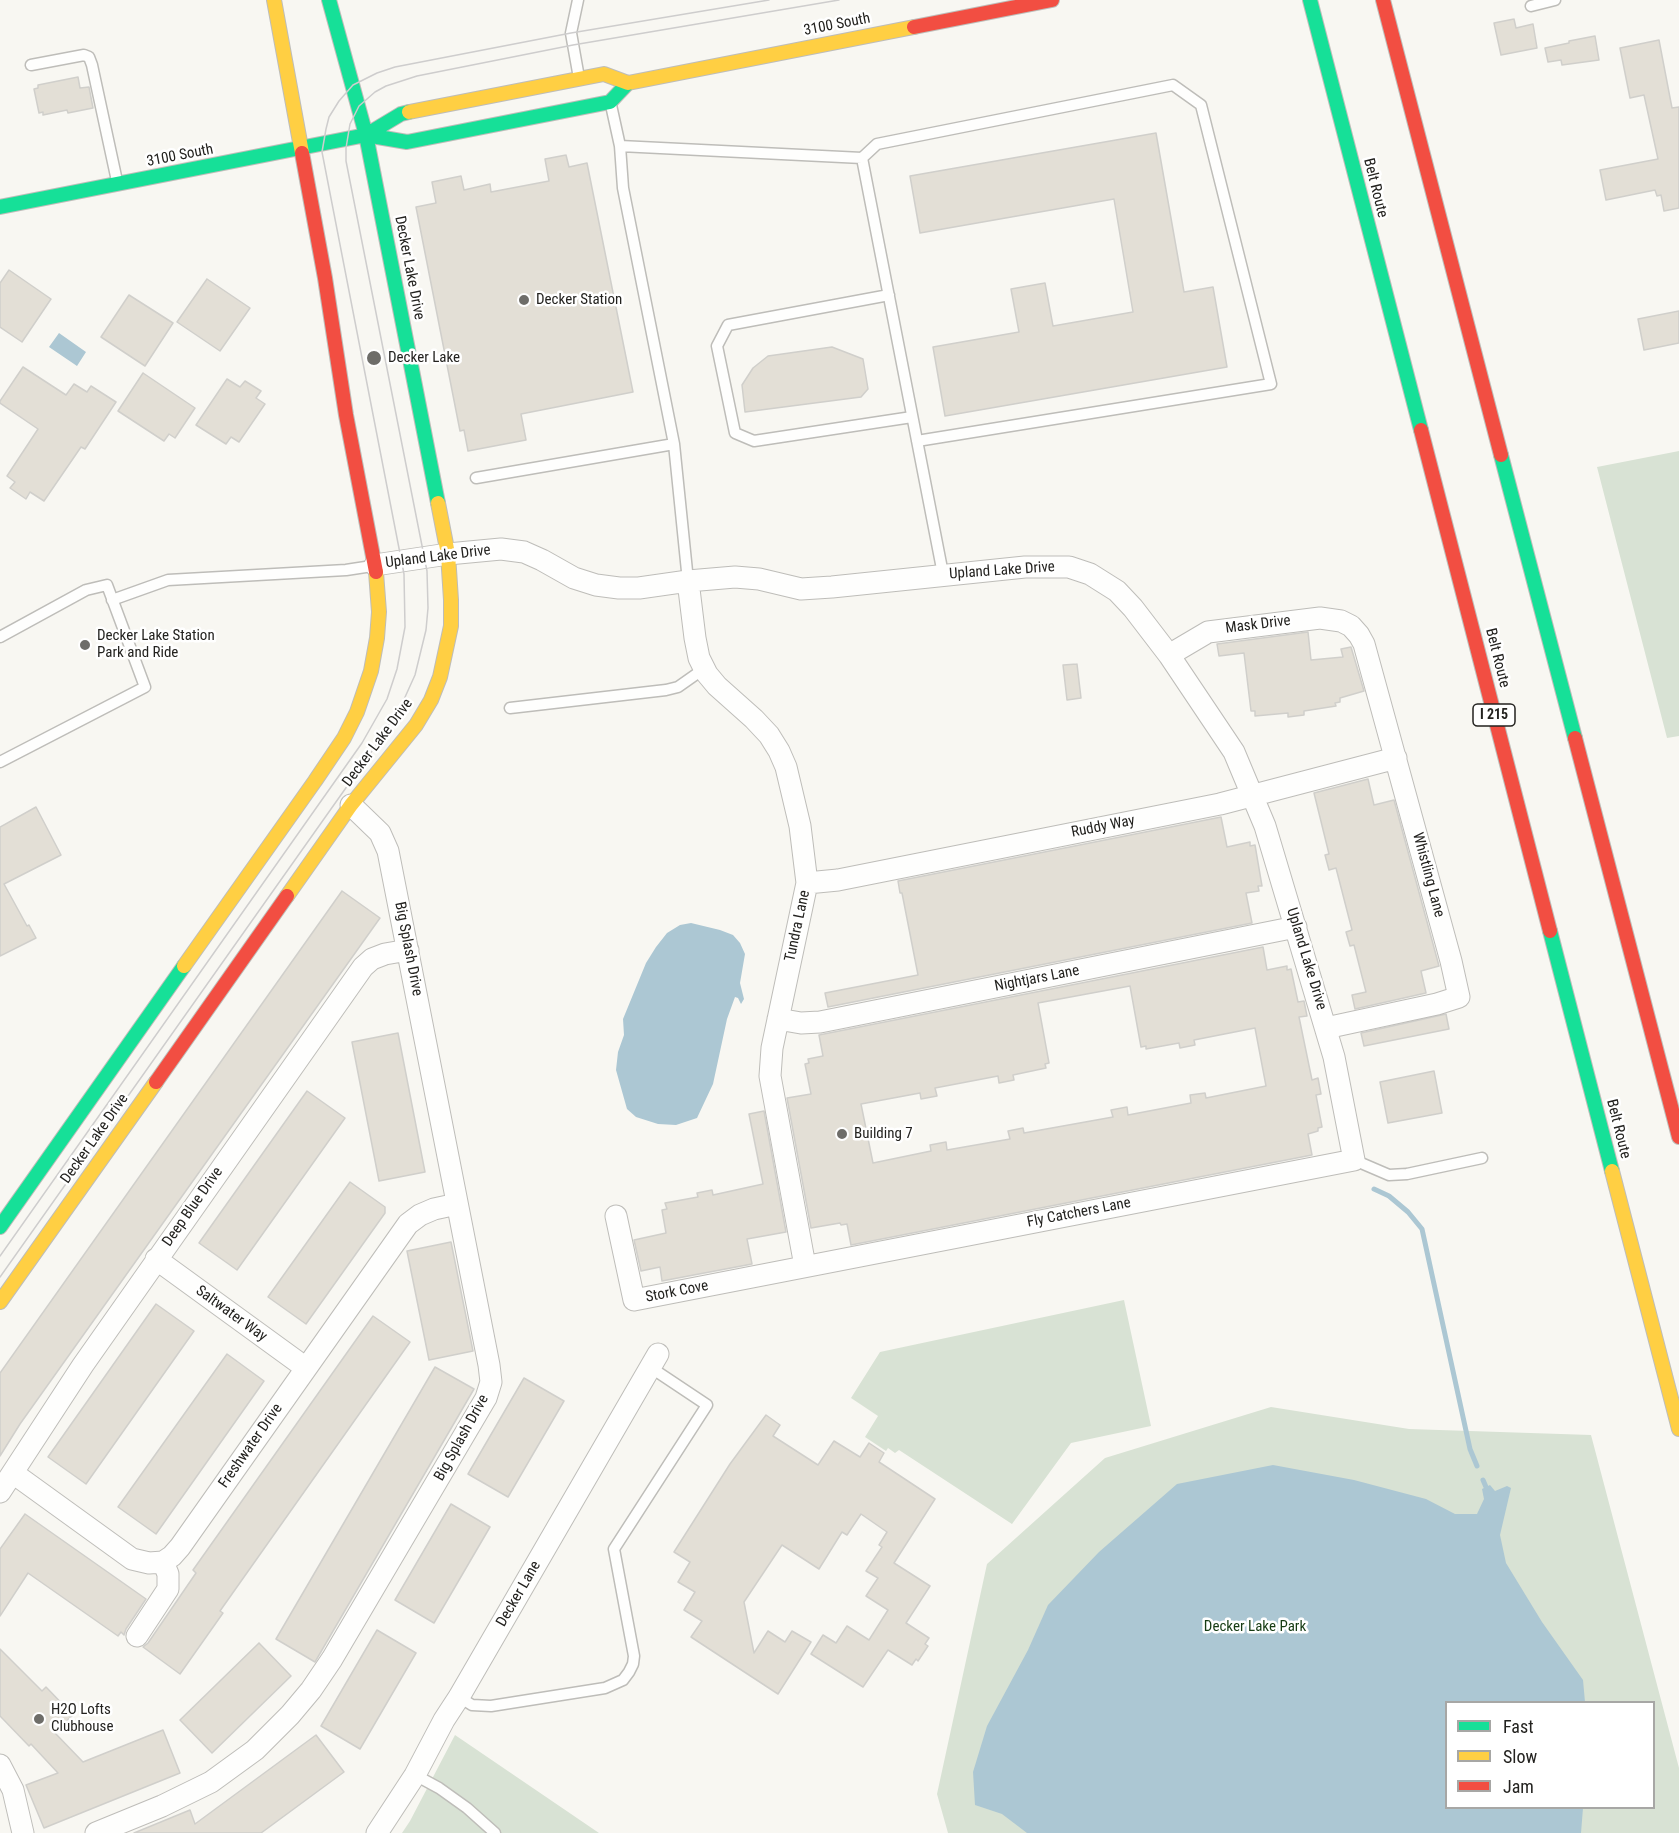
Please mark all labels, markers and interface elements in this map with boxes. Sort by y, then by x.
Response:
street label: 3100 South [802,10,872,40]
street label: 3100 South [145,141,215,171]
street label: Belt Route [1359,156,1391,220]
street label: Decker Lake Drive [390,214,428,322]
place label: Decker Station [536,291,622,309]
marker: Decker Station [517,293,531,307]
marker: Decker Lake [365,349,383,367]
place label: Decker Lake [388,349,460,367]
street label: Upland Lake Drive [384,542,492,572]
street label: Upland Lake Drive [949,558,1055,584]
street label: Mask Drive [1224,612,1292,638]
street label: Belt Route [1481,626,1513,690]
place label: Decker Lake Station Park and Ride [97,627,215,662]
marker: Decker Lake Station Park and Ride [78,638,92,652]
street label: Decker Lake Drive [339,695,417,791]
road number: I 215 [1473,704,1515,726]
street label: Ruddy Way [1070,812,1136,842]
street label: Whistling Lane [1408,831,1448,919]
street label: Tundra Lane [782,889,814,963]
street label: Big Splash Drive [390,900,426,998]
street label: Upland Lake Drive [1282,906,1330,1012]
street label: Nightjars Lane [993,962,1081,996]
street label: Decker Lake Drive [57,1091,133,1187]
street label: Belt Route [1602,1097,1634,1161]
place label: Building 7 [854,1125,913,1143]
marker: Building 7 [835,1127,849,1141]
street label: Deep Blue Drive [159,1164,227,1250]
street label: Fly Catchers Lane [1026,1194,1132,1232]
street label: Stork Cove [644,1277,710,1307]
street label: Saltwater Way [192,1282,270,1346]
street label: Big Splash Drive [431,1392,493,1484]
street label: Freshwater Drive [215,1400,287,1492]
street label: Decker Lane [493,1558,545,1630]
park label: Decker Lake Park [1204,1618,1306,1636]
place label: H2O Lofts Clubhouse [51,1701,113,1736]
legend [1445,1701,1655,1809]
marker: H2O Lofts Clubhouse [32,1712,46,1726]
text: Fast [1503,1716,1534,1737]
text: Slow [1503,1746,1537,1767]
text: Jam [1503,1776,1534,1797]

